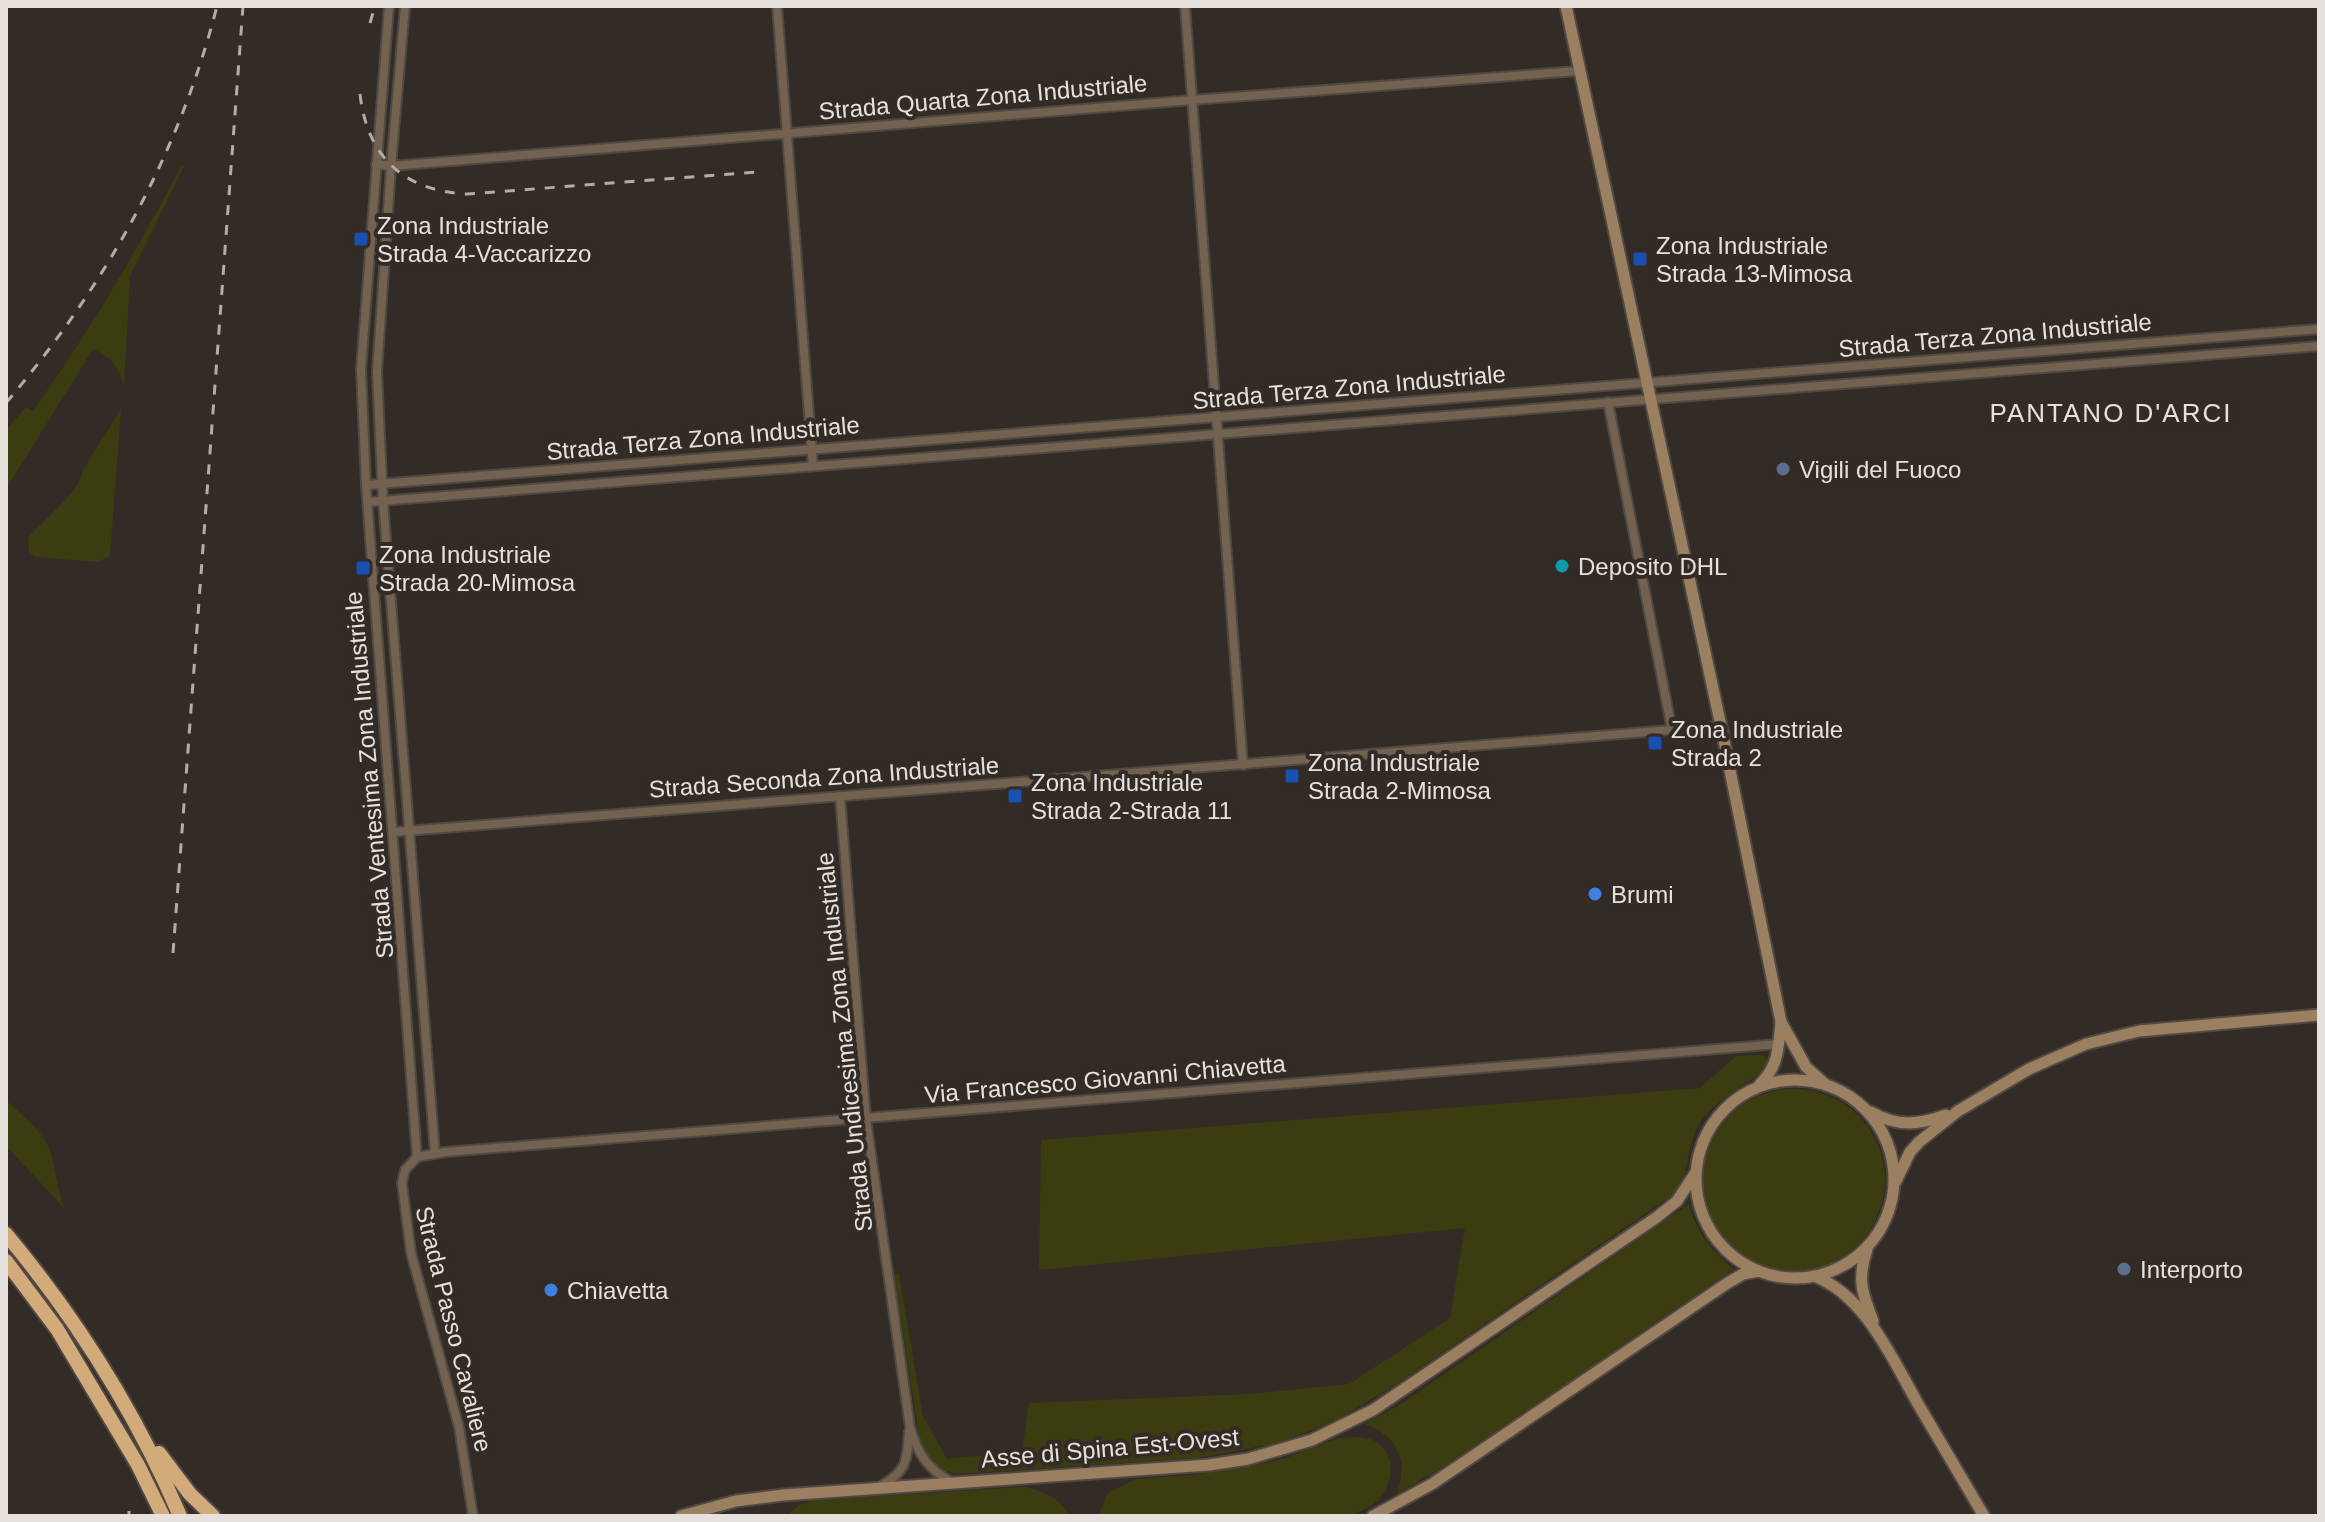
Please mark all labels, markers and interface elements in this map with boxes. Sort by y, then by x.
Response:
street label: Strada Quarta Zona Industriale [818,69,1148,125]
place label: Zona Industriale Strada 4-Vaccarizzo [377,212,591,267]
marker: Zona Industriale Strada 4-Vaccarizzo [352,230,370,248]
place label: Zona Industriale Strada 13-Mimosa [1656,232,1853,287]
marker: Zona Industriale Strada 13-Mimosa [1631,250,1649,268]
street label: Strada Terza Zona Industriale [1837,308,2153,362]
street label: Strada Terza Zona Industriale [1191,360,1507,414]
district label: PANTANO D'ARCI [1990,398,2232,428]
street label: Strada Terza Zona Industriale [545,411,861,465]
place label: Vigili del Fuoco [1799,456,1961,483]
marker: Vigili del Fuoco [1774,460,1792,478]
place label: Zona Industriale Strada 20-Mimosa [379,541,576,596]
place label: Deposito DHL [1578,553,1727,580]
marker: Deposito DHL [1553,557,1571,575]
marker: Zona Industriale Strada 20-Mimosa [354,559,372,577]
street label: Strada Ventesima Zona Industriale [340,590,398,960]
place label: Zona Industriale Strada 2 [1671,716,1843,771]
marker: Zona Industriale Strada 2 [1646,734,1664,752]
place label: Zona Industriale Strada 2-Mimosa [1308,749,1491,804]
street label: Strada Seconda Zona Industriale [648,751,1000,803]
marker: Zona Industriale Strada 2-Mimosa [1283,767,1301,785]
place label: Zona Industriale Strada 2-Strada 11 [1031,769,1232,824]
marker: Zona Industriale Strada 2-Strada 11 [1006,787,1024,805]
street label: Strada Undicesima Zona Industriale [811,851,877,1233]
place label: Brumi [1611,881,1674,908]
marker: Brumi [1586,885,1604,903]
street label: Via Francesco Giovanni Chiavetta [923,1050,1287,1108]
street label: Strada Passo Cavaliere [410,1203,498,1455]
place label: Interporto [2140,1256,2243,1283]
marker: Interporto [2115,1260,2133,1278]
place label: Chiavetta [567,1277,669,1304]
marker: Chiavetta [542,1281,560,1299]
street label: Asse di Spina Est-Ovest [980,1423,1240,1473]

